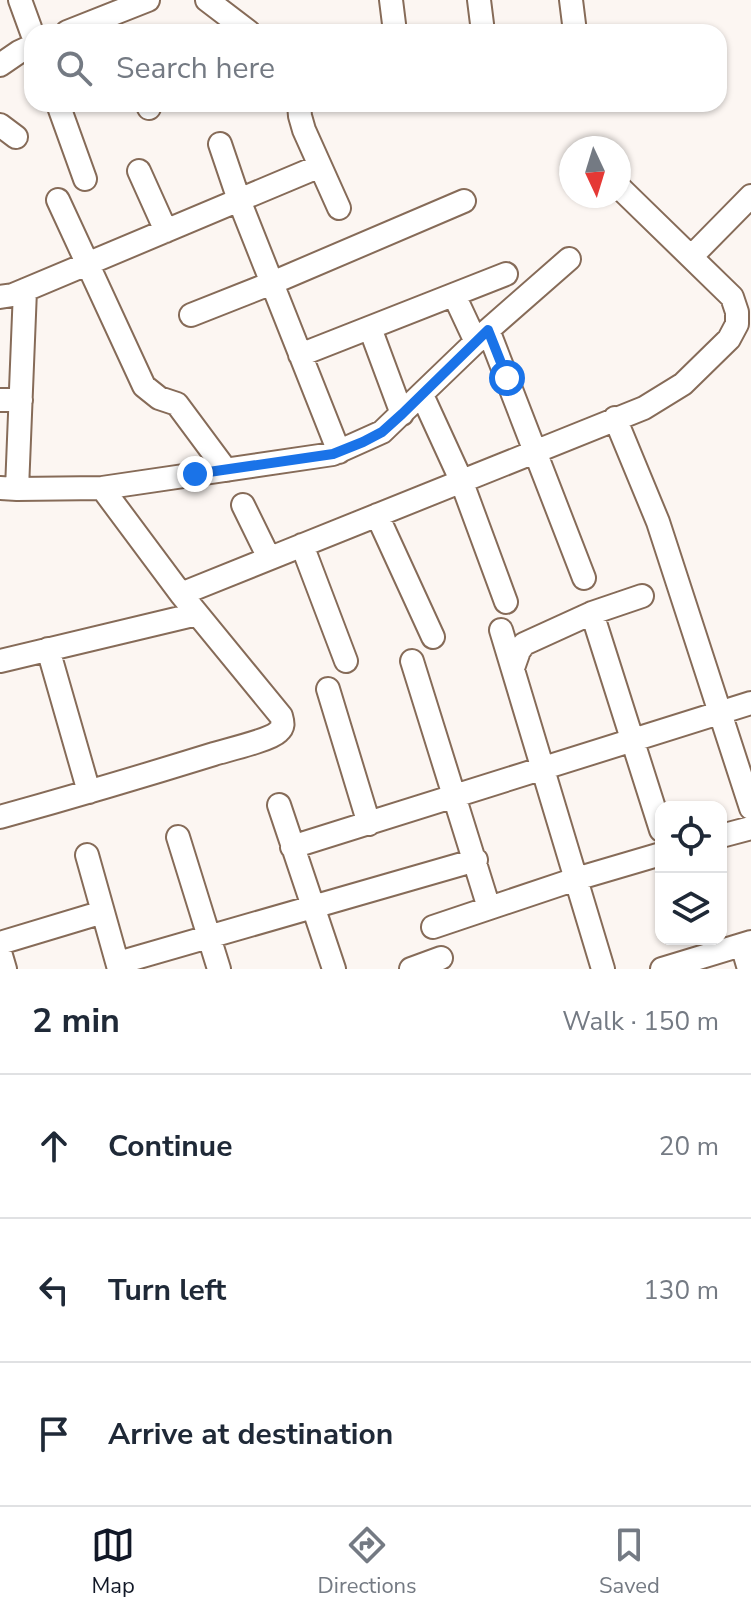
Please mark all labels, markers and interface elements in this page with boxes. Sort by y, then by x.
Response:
search box [24,24,727,112]
icon: search [52,46,96,90]
text: Search here [116,48,275,89]
north arrow [559,136,631,208]
route start [489,360,525,396]
route end [177,456,213,492]
map controls [655,801,727,945]
button: locate [655,801,727,873]
button: layers [655,873,727,945]
text: 2 min [32,998,120,1044]
text: Walk · 150 m [562,1004,719,1039]
icon: ahead [32,1124,76,1168]
text: Continue [108,1126,233,1167]
text: 20 m [659,1129,719,1164]
icon: left [32,1268,76,1312]
text: Turn left [108,1270,226,1311]
text: 130 m [643,1273,719,1308]
icon: arrive [32,1412,76,1456]
text: Arrive at destination [108,1414,393,1455]
tab: Map [91,1523,135,1601]
tab: Directions [318,1523,417,1601]
tab: Saved [599,1523,660,1601]

